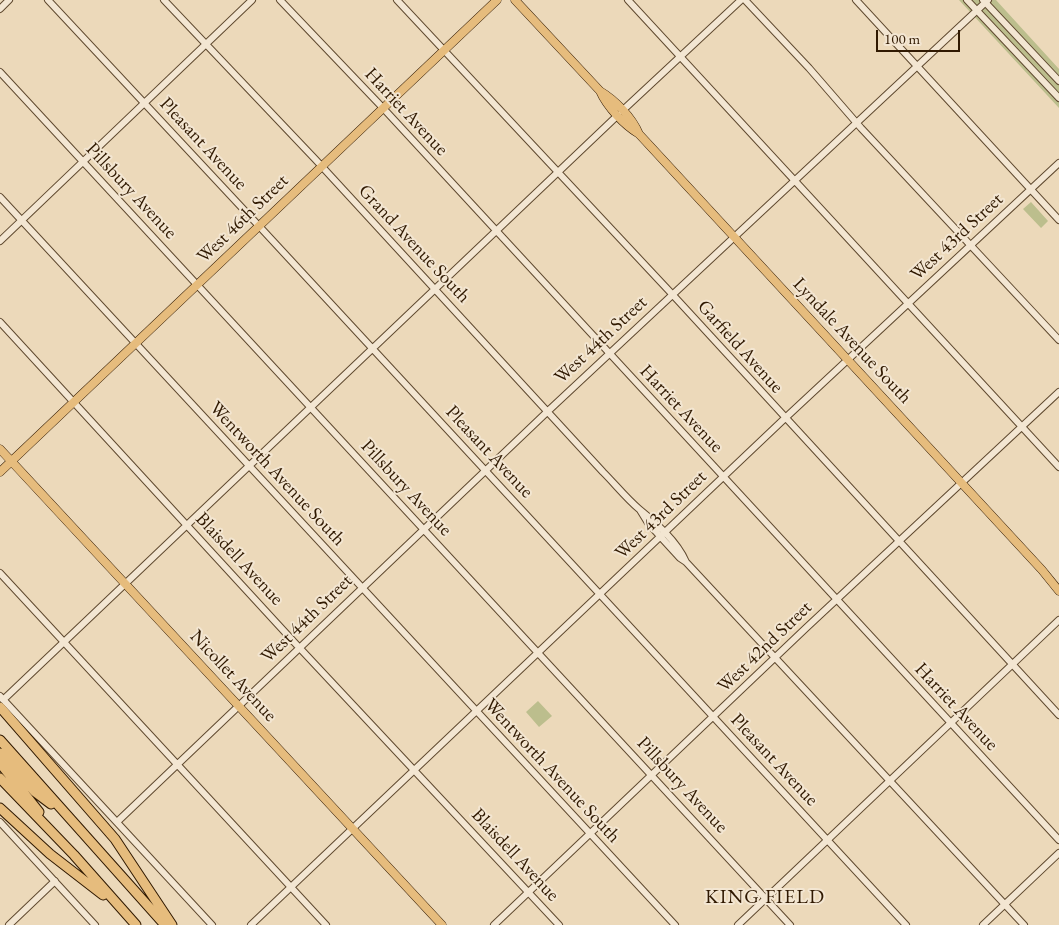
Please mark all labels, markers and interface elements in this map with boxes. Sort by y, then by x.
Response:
scale bar [879,20,963,52]
text: 100 m [884,29,920,48]
street label: Harriet Avenue [359,63,453,161]
street label: Pleasant Avenue [154,93,252,195]
street label: Pillsbury Avenue [81,138,181,244]
street label: West 46th Street [193,170,293,268]
street label: Grand Avenue South [353,180,475,308]
street label: West 43rd Street [906,188,1008,286]
street label: Lyndale Avenue South [788,273,916,409]
street label: West 44th Street [550,291,652,389]
street label: Garfield Avenue [692,296,788,398]
street label: Harriet Avenue [634,360,728,458]
street label: Wentworth Avenue South [204,397,350,551]
street label: Pleasant Avenue [440,401,538,503]
street label: Pillsbury Avenue [356,435,456,541]
street label: West 43rd Street [610,466,712,564]
street label: Blaisdell Avenue [190,508,288,610]
street label: West 44th Street [257,570,357,668]
street label: West 42nd Street [713,596,817,698]
street label: Nicollet Avenue [185,625,281,727]
street label: Harriet Avenue [909,658,1003,756]
street label: Wentworth Avenue South [479,694,625,848]
street label: Pleasant Avenue [725,709,823,811]
street label: Pillsbury Avenue [632,732,732,838]
street label: Blaisdell Avenue [466,804,564,906]
district label: KING FIELD [704,886,826,910]

